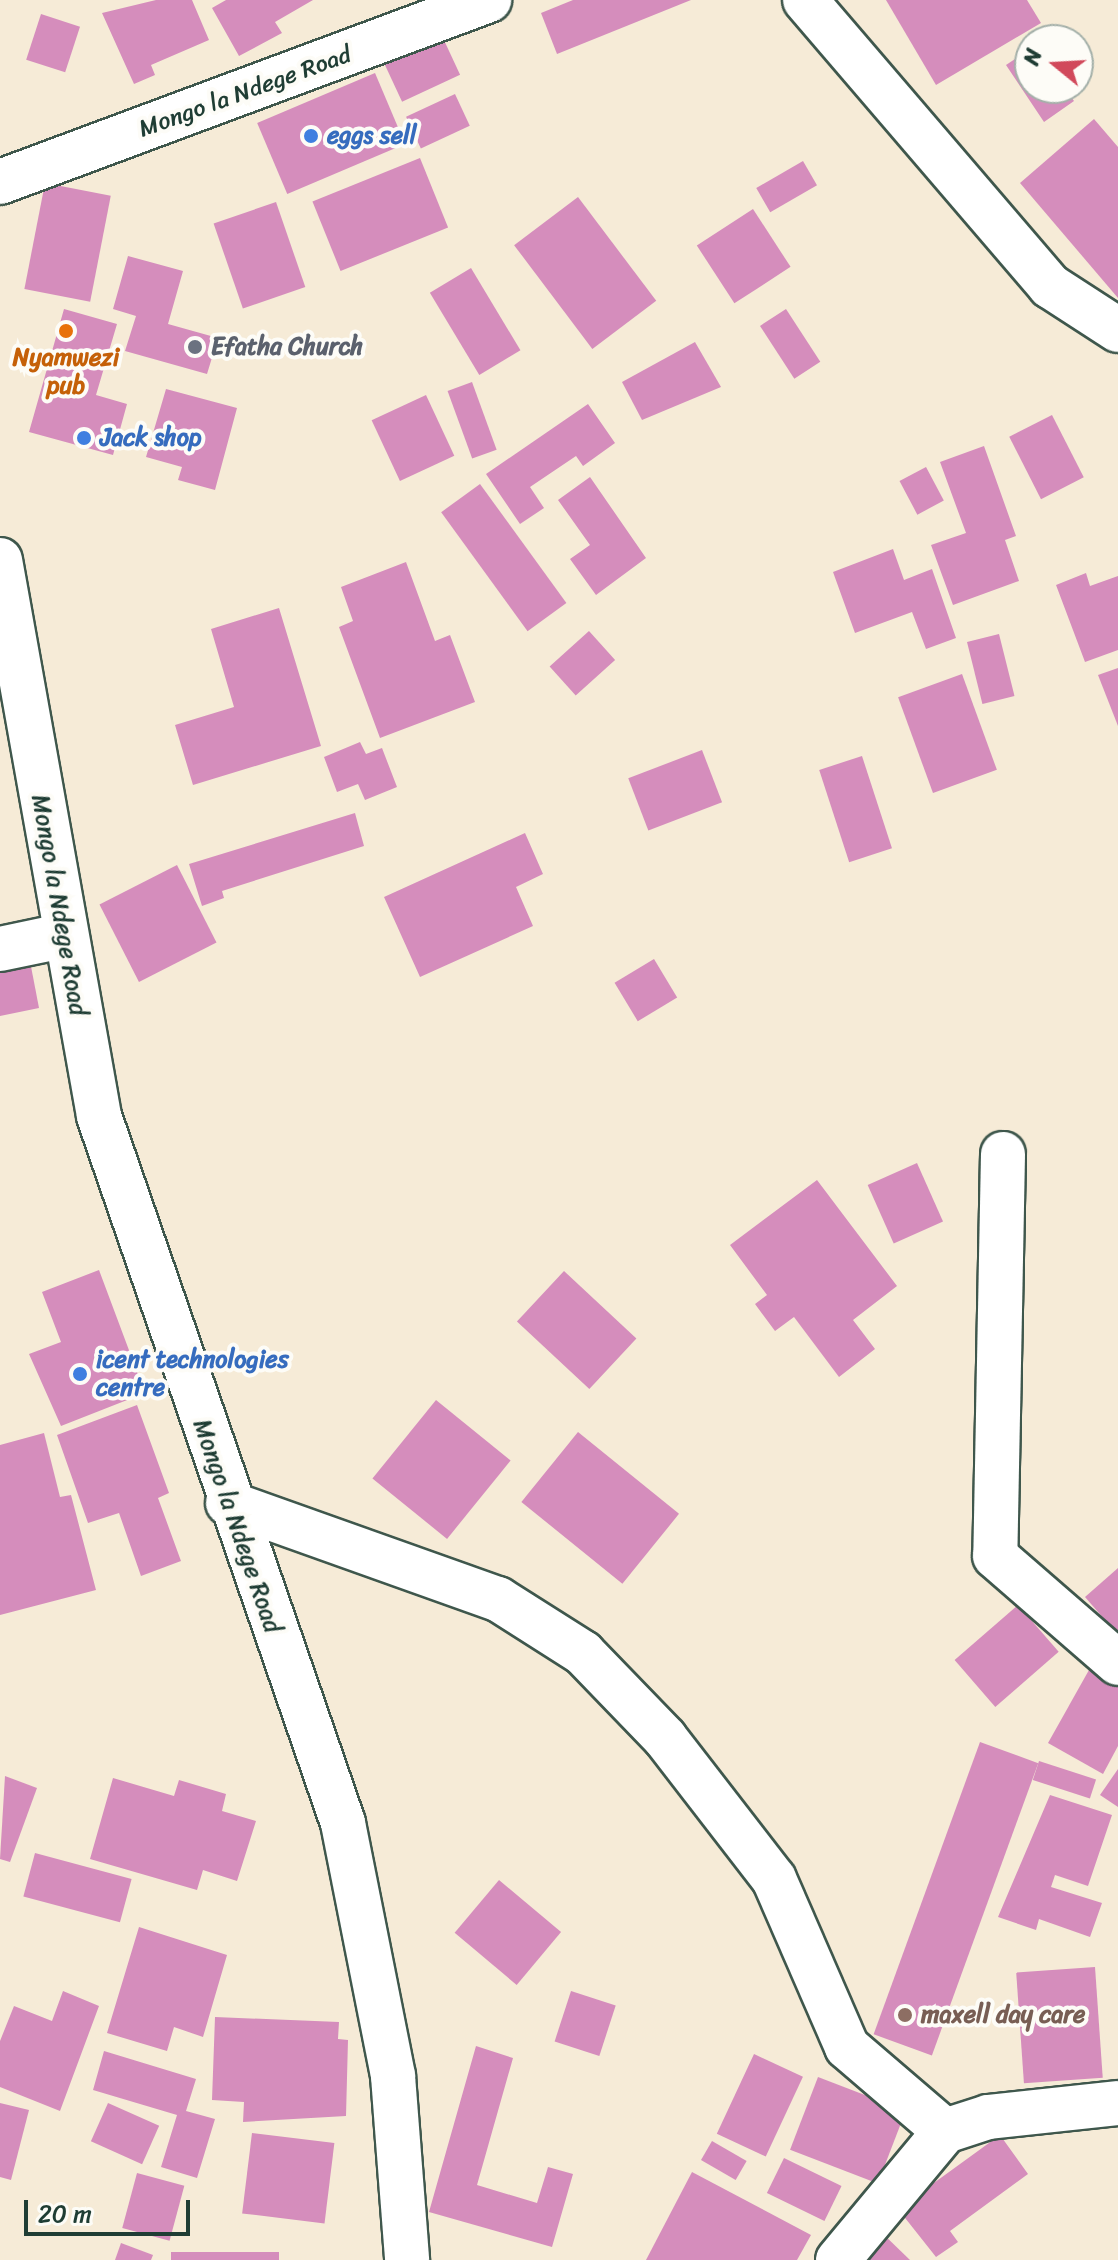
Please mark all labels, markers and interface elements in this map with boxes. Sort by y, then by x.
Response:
north arrow [1014,24,1094,104]
street label: Mongo la Ndege Road [135,40,355,144]
text: N [1012,44,1054,70]
place label: eggs sell [327,122,417,150]
marker: eggs sell [302,127,320,145]
marker: Nyamwezi pub [57,322,75,340]
place label: Efatha Church [211,333,363,361]
marker: Efatha Church [186,338,204,356]
place label: Nyamwezi pub [13,344,119,400]
place label: Jack shop [100,424,203,452]
marker: Jack shop [75,429,93,447]
street label: Mongo la Ndege Road [25,792,93,1018]
place label: icent technologies centre [96,1346,289,1402]
marker: icent technologies centre [71,1365,89,1383]
street label: Mongo la Ndege Road [187,1415,287,1637]
place label: maxell day care [921,2001,1086,2029]
marker: maxell day care [896,2006,914,2024]
scale bar [28,2184,194,2234]
text: 20 m [38,2193,92,2235]

